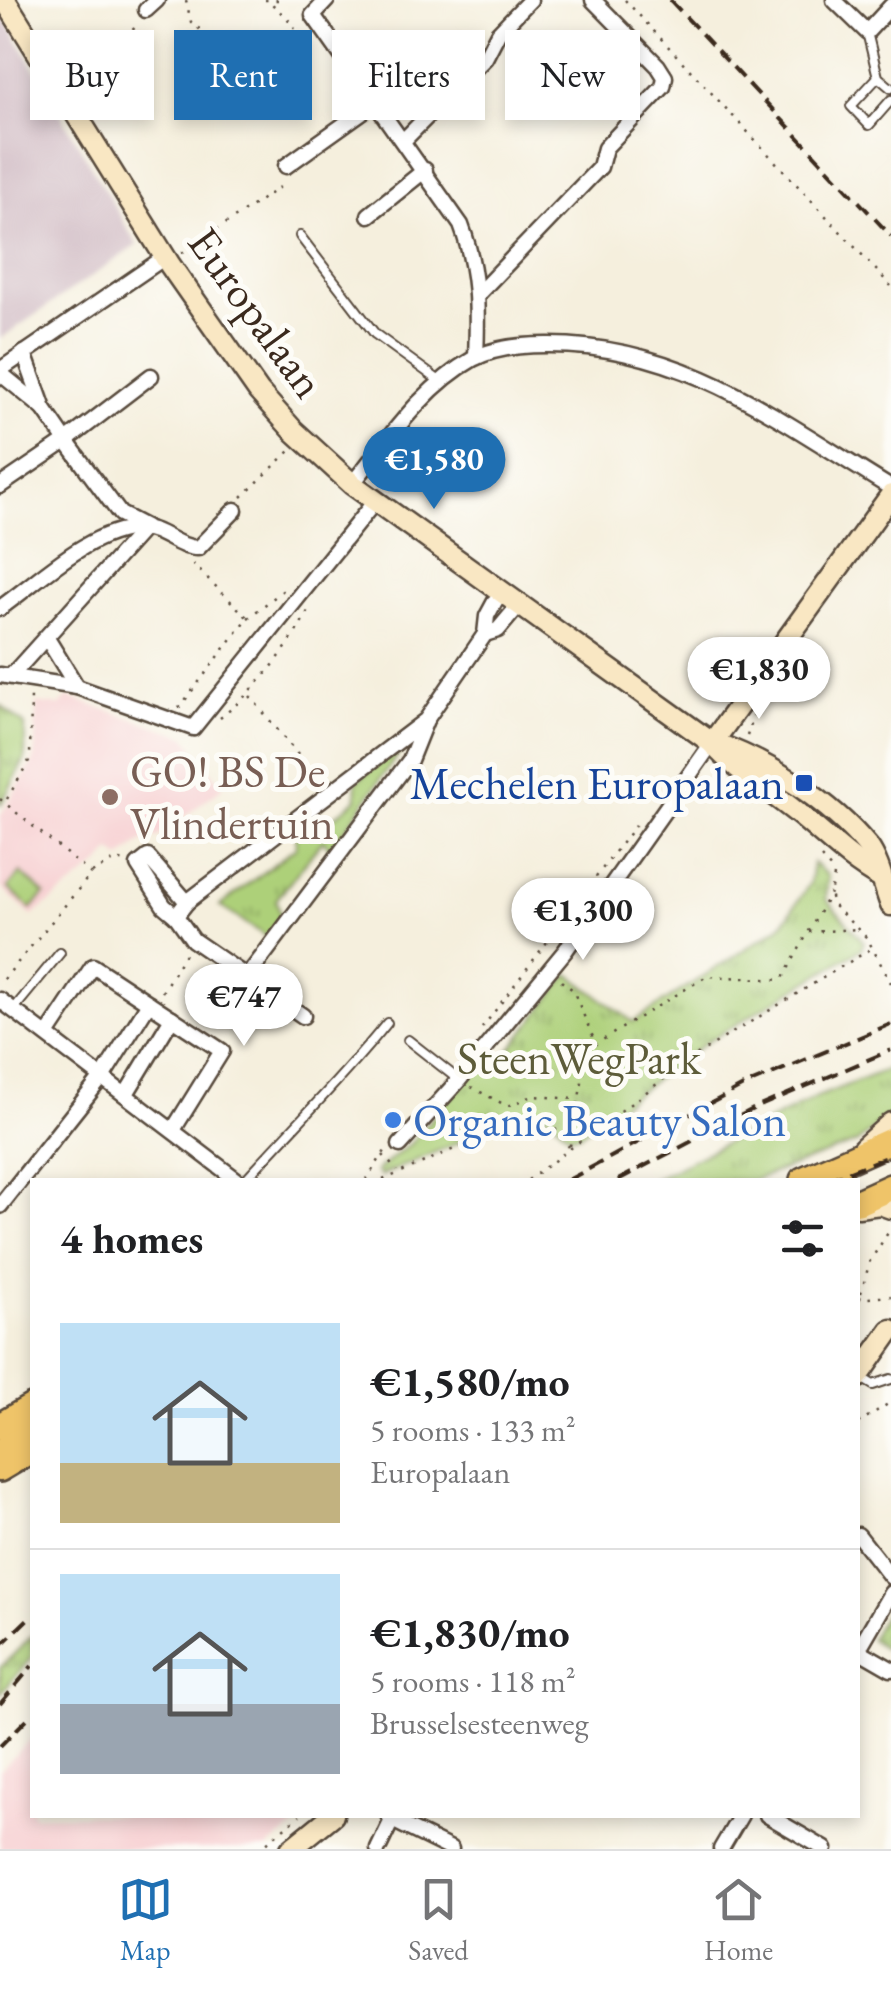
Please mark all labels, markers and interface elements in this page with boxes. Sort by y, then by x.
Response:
chip: Buy [30,30,154,120]
chip: Rent [174,30,312,120]
chip: Filters [332,30,485,120]
chip: New [505,30,640,120]
street label: Europalaan [176,215,338,409]
pin: €1,580 [353,427,515,512]
text: €1,580 [384,438,484,480]
pin: €1,830 [678,637,840,722]
text: €1,830 [709,648,809,690]
place label: GO! BS De Vlindertuin [130,742,334,852]
place label: Mechelen Europalaan [410,754,784,812]
marker: Mechelen Europalaan [793,772,815,794]
marker: GO! BS De Vlindertuin [99,786,121,808]
pin: €1,300 [502,878,664,963]
text: €1,300 [533,889,633,931]
pin: €747 [185,964,303,1049]
text: €747 [207,975,281,1017]
park label: SteenWegPark [457,1029,702,1087]
place label: Organic Beauty Salon [413,1091,786,1149]
marker: Organic Beauty Salon [382,1109,404,1131]
text: 4 homes [60,1211,203,1266]
icon: filters [775,1211,830,1266]
text: €1,580/mo [370,1354,570,1409]
icon: home [140,1363,260,1483]
text: 5 rooms · 133 m² [370,1409,576,1451]
text: Europalaan [370,1451,510,1493]
text: €1,830/mo [370,1605,570,1660]
icon: home [140,1614,260,1734]
text: 5 rooms · 118 m² [370,1660,576,1702]
text: Brusselsesteenweg [370,1702,589,1744]
tab: Map [118,1872,173,1968]
tab: Saved [408,1872,468,1968]
tab: Home [704,1872,773,1968]

